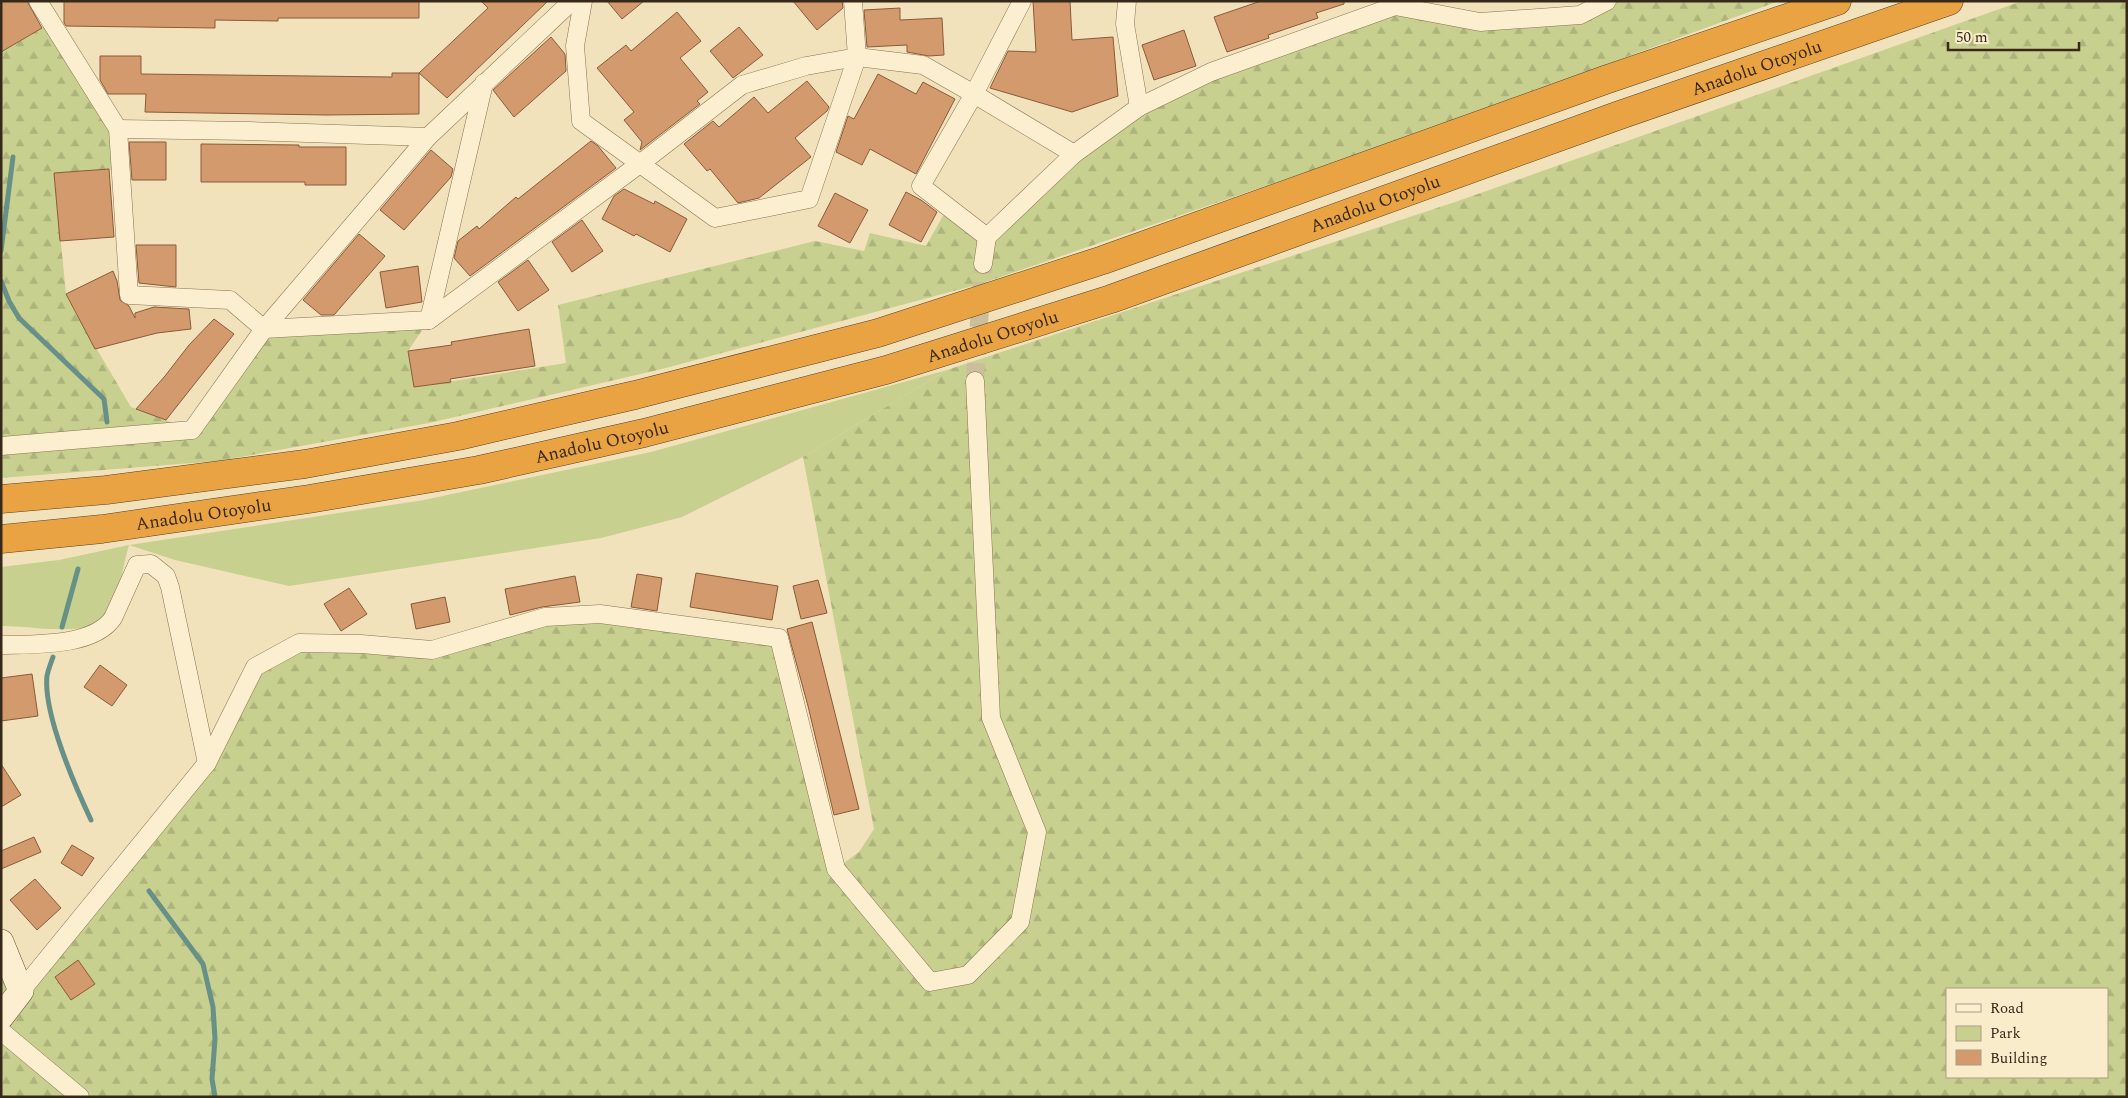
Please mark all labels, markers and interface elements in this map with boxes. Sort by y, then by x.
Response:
scale bar [1948,20,2079,52]
text: 50 m [1956,26,1988,49]
street label: Anadolu Otoyolu [1688,33,1826,103]
street label: Anadolu Otoyolu [1306,168,1444,240]
street label: Anadolu Otoyolu [923,303,1062,370]
street label: Anadolu Otoyolu [532,414,672,471]
street label: Anadolu Otoyolu [134,492,273,538]
legend [1946,988,2108,1078]
text: Road [1990,997,2024,1020]
text: Park [1990,1022,2021,1045]
text: Building [1990,1047,2047,1070]

